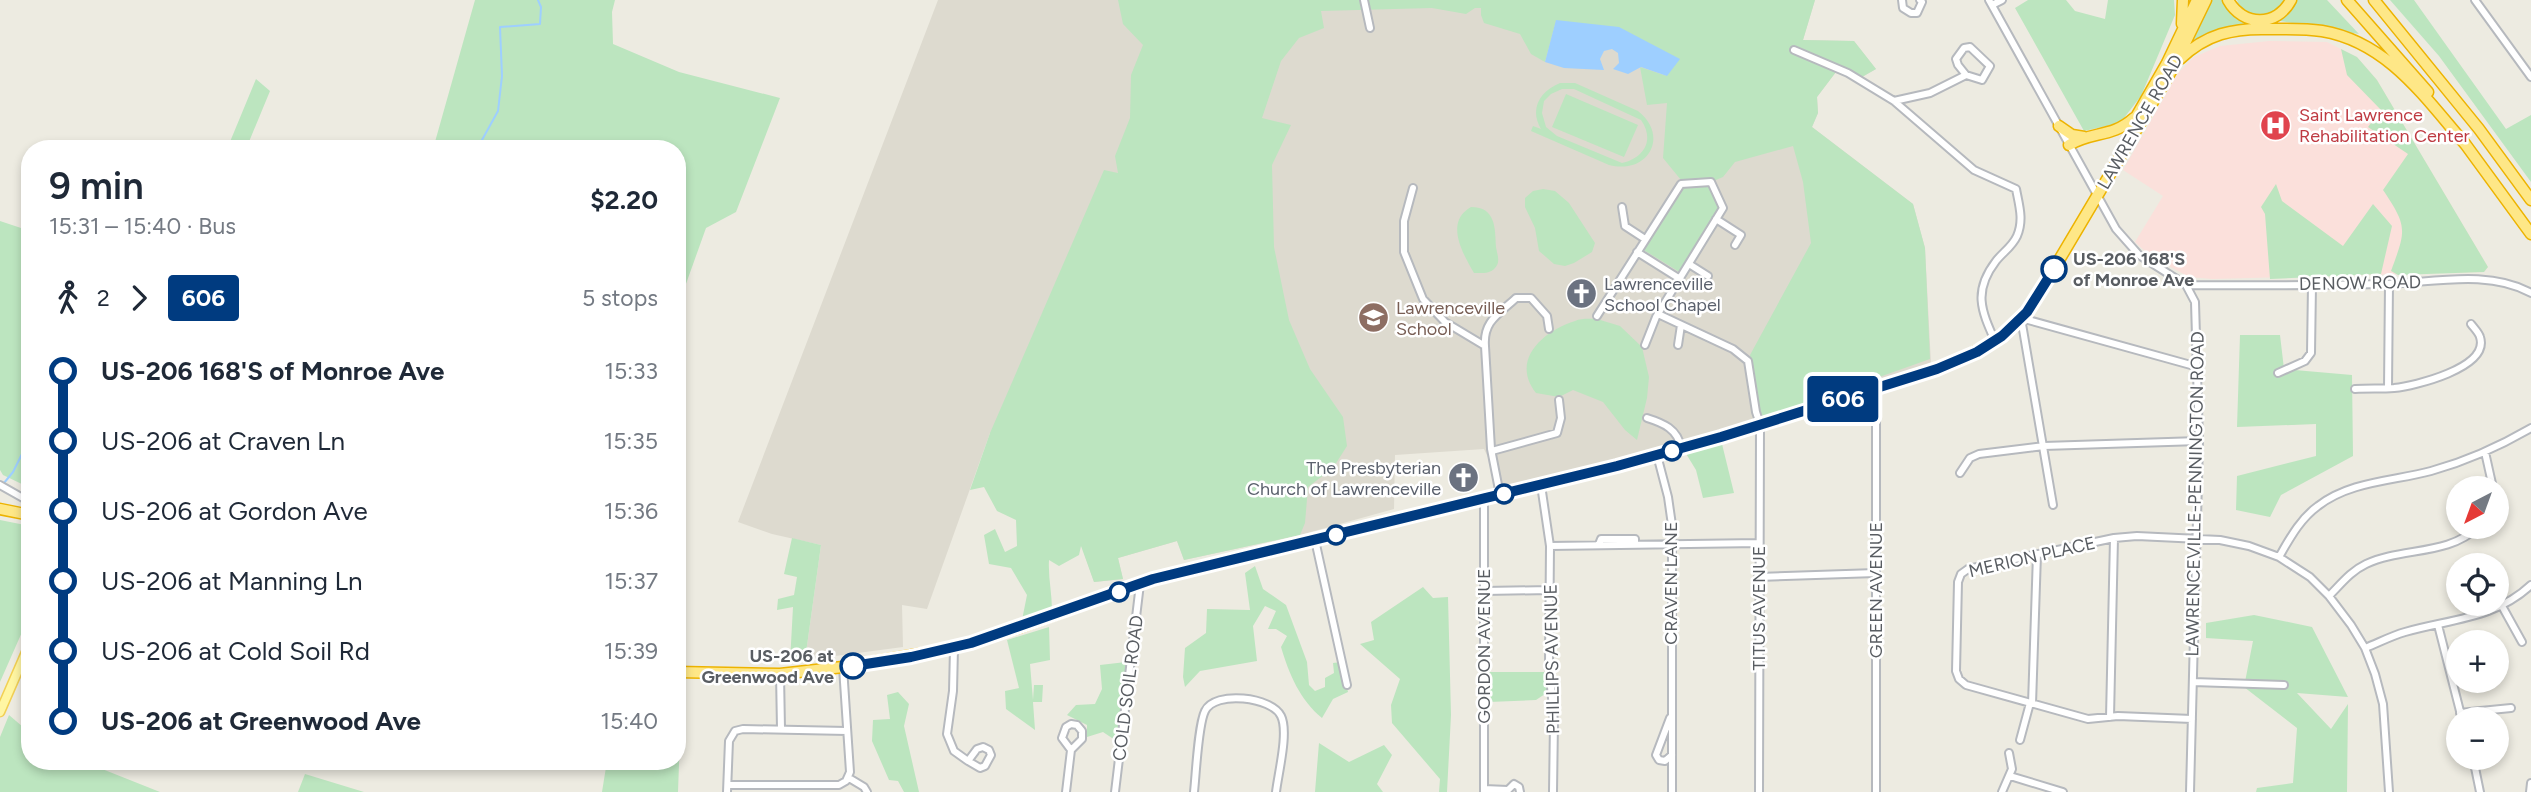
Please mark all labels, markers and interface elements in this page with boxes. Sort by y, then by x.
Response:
street label: LAWRENCE ROAD [2092,51,2188,193]
place label: Saint Lawrence Rehabilitation Center [2299,104,2470,147]
hospital icon: Saint Lawrence Rehabilitation Center [2259,108,2293,142]
text: 9 min [49,163,144,209]
text: $2.20 [590,184,658,216]
text: 15:31 – 15:40 · Bus [49,212,236,240]
place label: US-206 168'S of Monroe Ave [2073,248,2194,291]
marker: US-206 168'S of Monroe Ave [2041,256,2067,282]
street label: DENOW ROAD [2299,271,2421,295]
place label: Lawrenceville School Chapel [1604,273,1721,316]
church icon: Lawrenceville School Chapel [1564,277,1598,311]
icon: walk [49,279,87,317]
icon: forward [120,279,158,317]
text: 606 [182,283,225,312]
text: 2 [97,284,110,312]
text: 5 stops [582,284,658,312]
place label: Lawrenceville School [1396,297,1505,340]
school or university icon: Lawrenceville School [1356,301,1390,335]
street label: LAWRENCEVILLE-PENNINGTON ROAD [2181,331,2209,657]
text: US-206 168'S of Monroe Ave [101,355,444,387]
text: 15:33 [604,357,658,385]
line badge: 606 [1803,376,1883,422]
text: 606 [1821,384,1865,413]
text: US-206 at Craven Ln [101,425,345,457]
text: 15:35 [604,427,658,455]
unlabelled marker [1662,441,1682,461]
place label: The Presbyterian Church of Lawrenceville [1247,457,1441,500]
church icon: The Presbyterian Church of Lawrenceville [1447,461,1481,495]
north arrow [2446,476,2510,539]
map controls [2446,476,2509,770]
unlabelled marker [1494,484,1514,504]
text: US-206 at Gordon Ave [101,495,368,527]
text: 15:36 [604,497,658,525]
street label: CRAVEN LANE [1660,521,1682,645]
street label: GREEN AVENUE [1865,522,1887,658]
unlabelled marker [1326,525,1346,545]
street label: MERION PLACE [1966,532,2098,582]
street label: TITUS AVENUE [1748,546,1770,670]
button: locate [2446,553,2509,616]
text: US-206 at Manning Ln [101,565,363,597]
text: 15:37 [605,567,658,595]
street label: GORDON AVENUE [1473,568,1495,724]
unlabelled marker [1109,582,1129,602]
street label: PHILLIPS AVENUE [1540,584,1564,734]
street label: COLD SOIL ROAD [1108,614,1148,762]
button: + [2446,630,2509,693]
text: US-206 at Cold Soil Rd [101,635,370,667]
text: 15:39 [604,637,658,665]
place label: US-206 at Greenwood Ave [701,645,834,688]
marker: US-206 at Greenwood Ave [840,653,866,679]
text: US-206 at Greenwood Ave [101,705,421,737]
text: 15:40 [600,707,658,735]
button: − [2446,707,2509,770]

